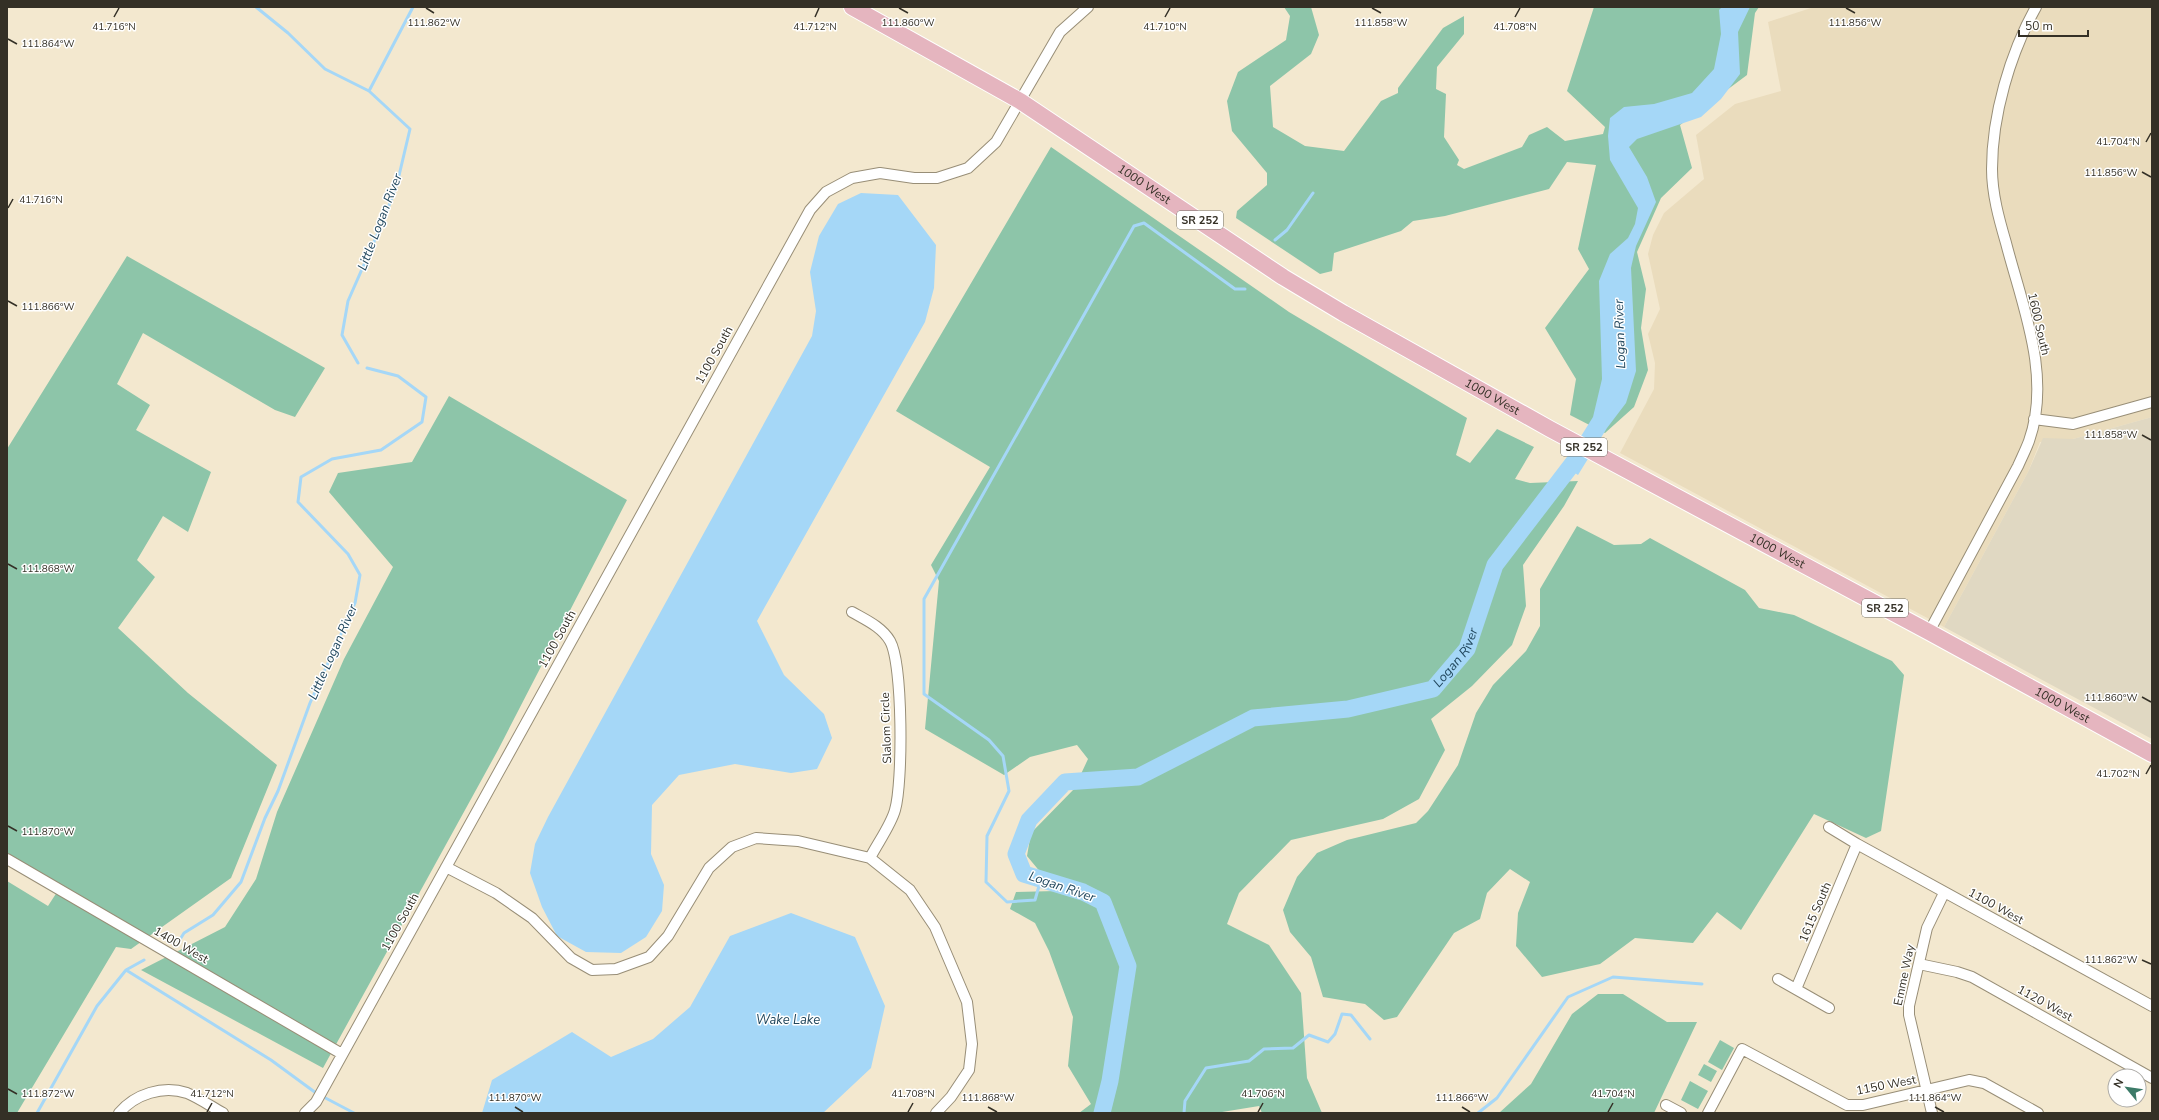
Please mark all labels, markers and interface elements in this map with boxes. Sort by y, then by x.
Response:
scale bar [2019,12,2088,38]
text: 111.862°W [407,16,461,30]
text: 111.860°W [881,16,935,30]
text: 111.858°W [1354,16,1408,30]
text: 111.856°W [1828,16,1882,30]
text: 50 m [2025,18,2053,34]
text: 41.716°N [92,20,136,34]
text: 41.712°N [793,20,837,34]
text: 41.710°N [1143,20,1187,34]
text: 41.708°N [1493,20,1537,34]
text: 111.864°W [21,37,75,51]
text: 41.704°N [2096,135,2140,149]
street label: 1000 West [1115,161,1175,208]
text: 111.856°W [2084,166,2138,180]
water label: Little Logan River [353,171,407,273]
text: 41.716°N [19,193,63,207]
road number: SR 252 [1177,211,1223,229]
street label: 1600 South [2024,291,2054,357]
water label: Logan River [1610,299,1630,369]
text: 111.866°W [21,300,75,314]
street label: 1100 South [692,323,736,387]
street label: 1000 West [1462,375,1523,419]
text: 111.858°W [2084,428,2138,442]
road number: SR 252 [1561,438,1607,456]
street label: 1000 West [1747,529,1808,572]
text: 111.868°W [21,562,75,576]
road number: SR 252 [1862,599,1908,617]
water label: Little Logan River [304,601,362,702]
street label: 1100 South [535,607,579,671]
water label: Logan River [1429,625,1482,691]
street label: 1000 West [2032,683,2093,727]
text: 111.860°W [2084,691,2138,705]
street label: Slalom Circle [877,692,895,764]
text: 41.702°N [2096,767,2140,781]
text: 111.870°W [21,825,75,839]
water label: Logan River [1026,867,1098,907]
street label: 1615 South [1795,880,1835,944]
street label: 1100 West [1966,884,2027,928]
street label: 1100 South [378,890,422,954]
street label: 1400 West [151,923,212,967]
street label: Emme Way [1890,942,1918,1007]
text: 111.862°W [2084,953,2138,967]
street label: 1120 West [2015,981,2076,1025]
water label: Wake Lake [756,1011,820,1029]
north arrow [2107,1068,2147,1108]
street label: 1150 West [1855,1071,1918,1099]
text: N [2110,1076,2127,1091]
text: 111.872°W [21,1087,75,1101]
text: 41.712°N [190,1087,234,1101]
text: 41.708°N [891,1087,935,1101]
text: 41.706°N [1241,1087,1285,1101]
text: 41.704°N [1591,1087,1635,1101]
text: 111.870°W [488,1091,542,1105]
text: 111.868°W [961,1091,1015,1105]
text: 111.866°W [1435,1091,1489,1105]
text: 111.864°W [1908,1091,1962,1105]

